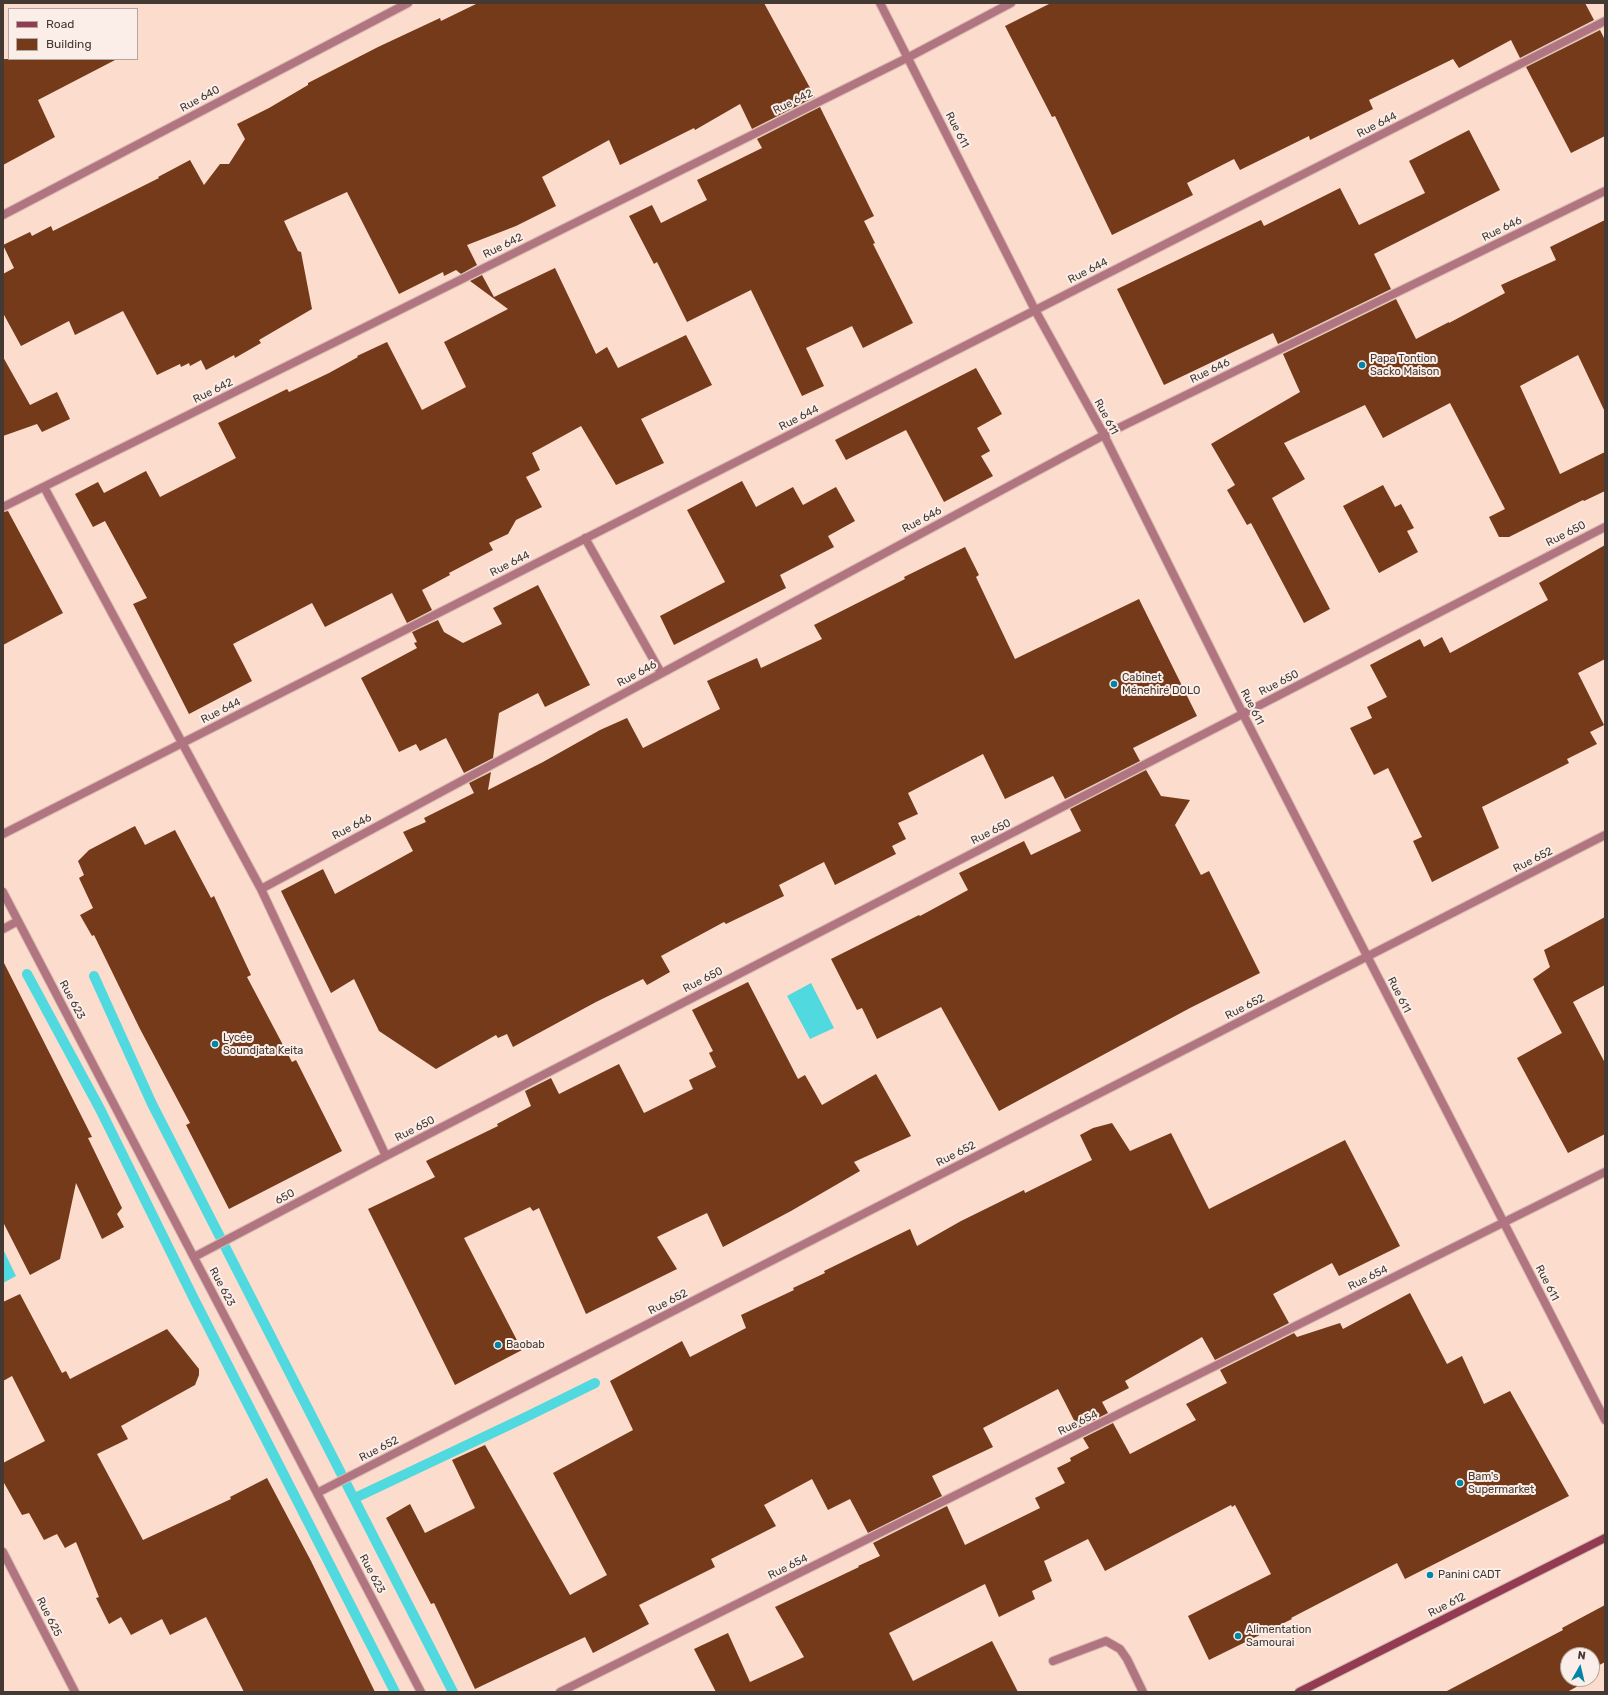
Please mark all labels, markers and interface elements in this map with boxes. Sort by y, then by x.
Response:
legend [8,8,138,60]
text: Road [46,17,74,31]
text: Building [46,37,92,51]
street label: Rue 640 [178,83,222,115]
street label: Rue 642 [771,87,815,117]
street label: Rue 644 [1355,109,1399,141]
street label: Rue 611 [942,110,972,150]
street label: Rue 646 [1480,214,1524,244]
street label: Rue 642 [481,231,525,261]
street label: Rue 644 [1066,255,1110,287]
place label: Papa Tontion Sacko Maison [1370,352,1439,378]
street label: Rue 646 [1188,356,1232,386]
marker: Papa Tontion Sacko Maison [1357,360,1367,370]
street label: Rue 642 [191,376,235,406]
street label: Rue 611 [1091,397,1121,437]
street label: Rue 644 [777,402,821,434]
street label: Rue 646 [900,504,944,536]
street label: Rue 650 [1544,518,1588,550]
street label: Rue 644 [488,548,532,580]
street label: Rue 646 [615,658,659,690]
street label: Rue 650 [1257,667,1301,699]
place label: Cabinet Ménehiré DOLO [1122,671,1201,697]
marker: Cabinet Ménehiré DOLO [1109,679,1119,689]
street label: Rue 611 [1237,687,1267,727]
street label: Rue 644 [199,695,243,727]
street label: Rue 646 [330,811,374,843]
street label: Rue 650 [969,816,1013,848]
street label: Rue 652 [1511,845,1555,875]
street label: Rue 650 [681,964,725,996]
street label: Rue 611 [1384,975,1414,1015]
street label: Rue 623 [56,978,88,1022]
street label: Rue 652 [1223,992,1267,1022]
place label: Lycée Soundjata Keita [223,1031,303,1057]
marker: Lycée Soundjata Keita [210,1039,220,1049]
street label: Rue 650 [393,1113,437,1145]
street label: Rue 652 [934,1139,978,1169]
street label: 650 [273,1186,297,1208]
street label: Rue 654 [1346,1263,1390,1293]
street label: Rue 611 [1532,1263,1562,1303]
street label: Rue 623 [206,1265,238,1309]
street label: Rue 652 [646,1287,690,1317]
place label: Baobab [506,1338,545,1352]
marker: Baobab [493,1340,503,1350]
street label: Rue 654 [1056,1408,1100,1438]
street label: Rue 652 [357,1434,401,1464]
place label: Bam's Supermarket [1468,1470,1534,1496]
marker: Bam's Supermarket [1455,1478,1465,1488]
street label: Rue 623 [356,1552,388,1596]
street label: Rue 654 [766,1552,810,1582]
place label: Panini CADT [1438,1568,1501,1582]
marker: Panini CADT [1425,1570,1435,1580]
street label: Rue 612 [1426,1590,1468,1620]
street label: Rue 625 [34,1595,64,1639]
place label: Alimentation Samourai [1246,1623,1311,1649]
marker: Alimentation Samourai [1233,1631,1243,1641]
north arrow [1560,1647,1600,1687]
text: N [1577,1649,1586,1663]

